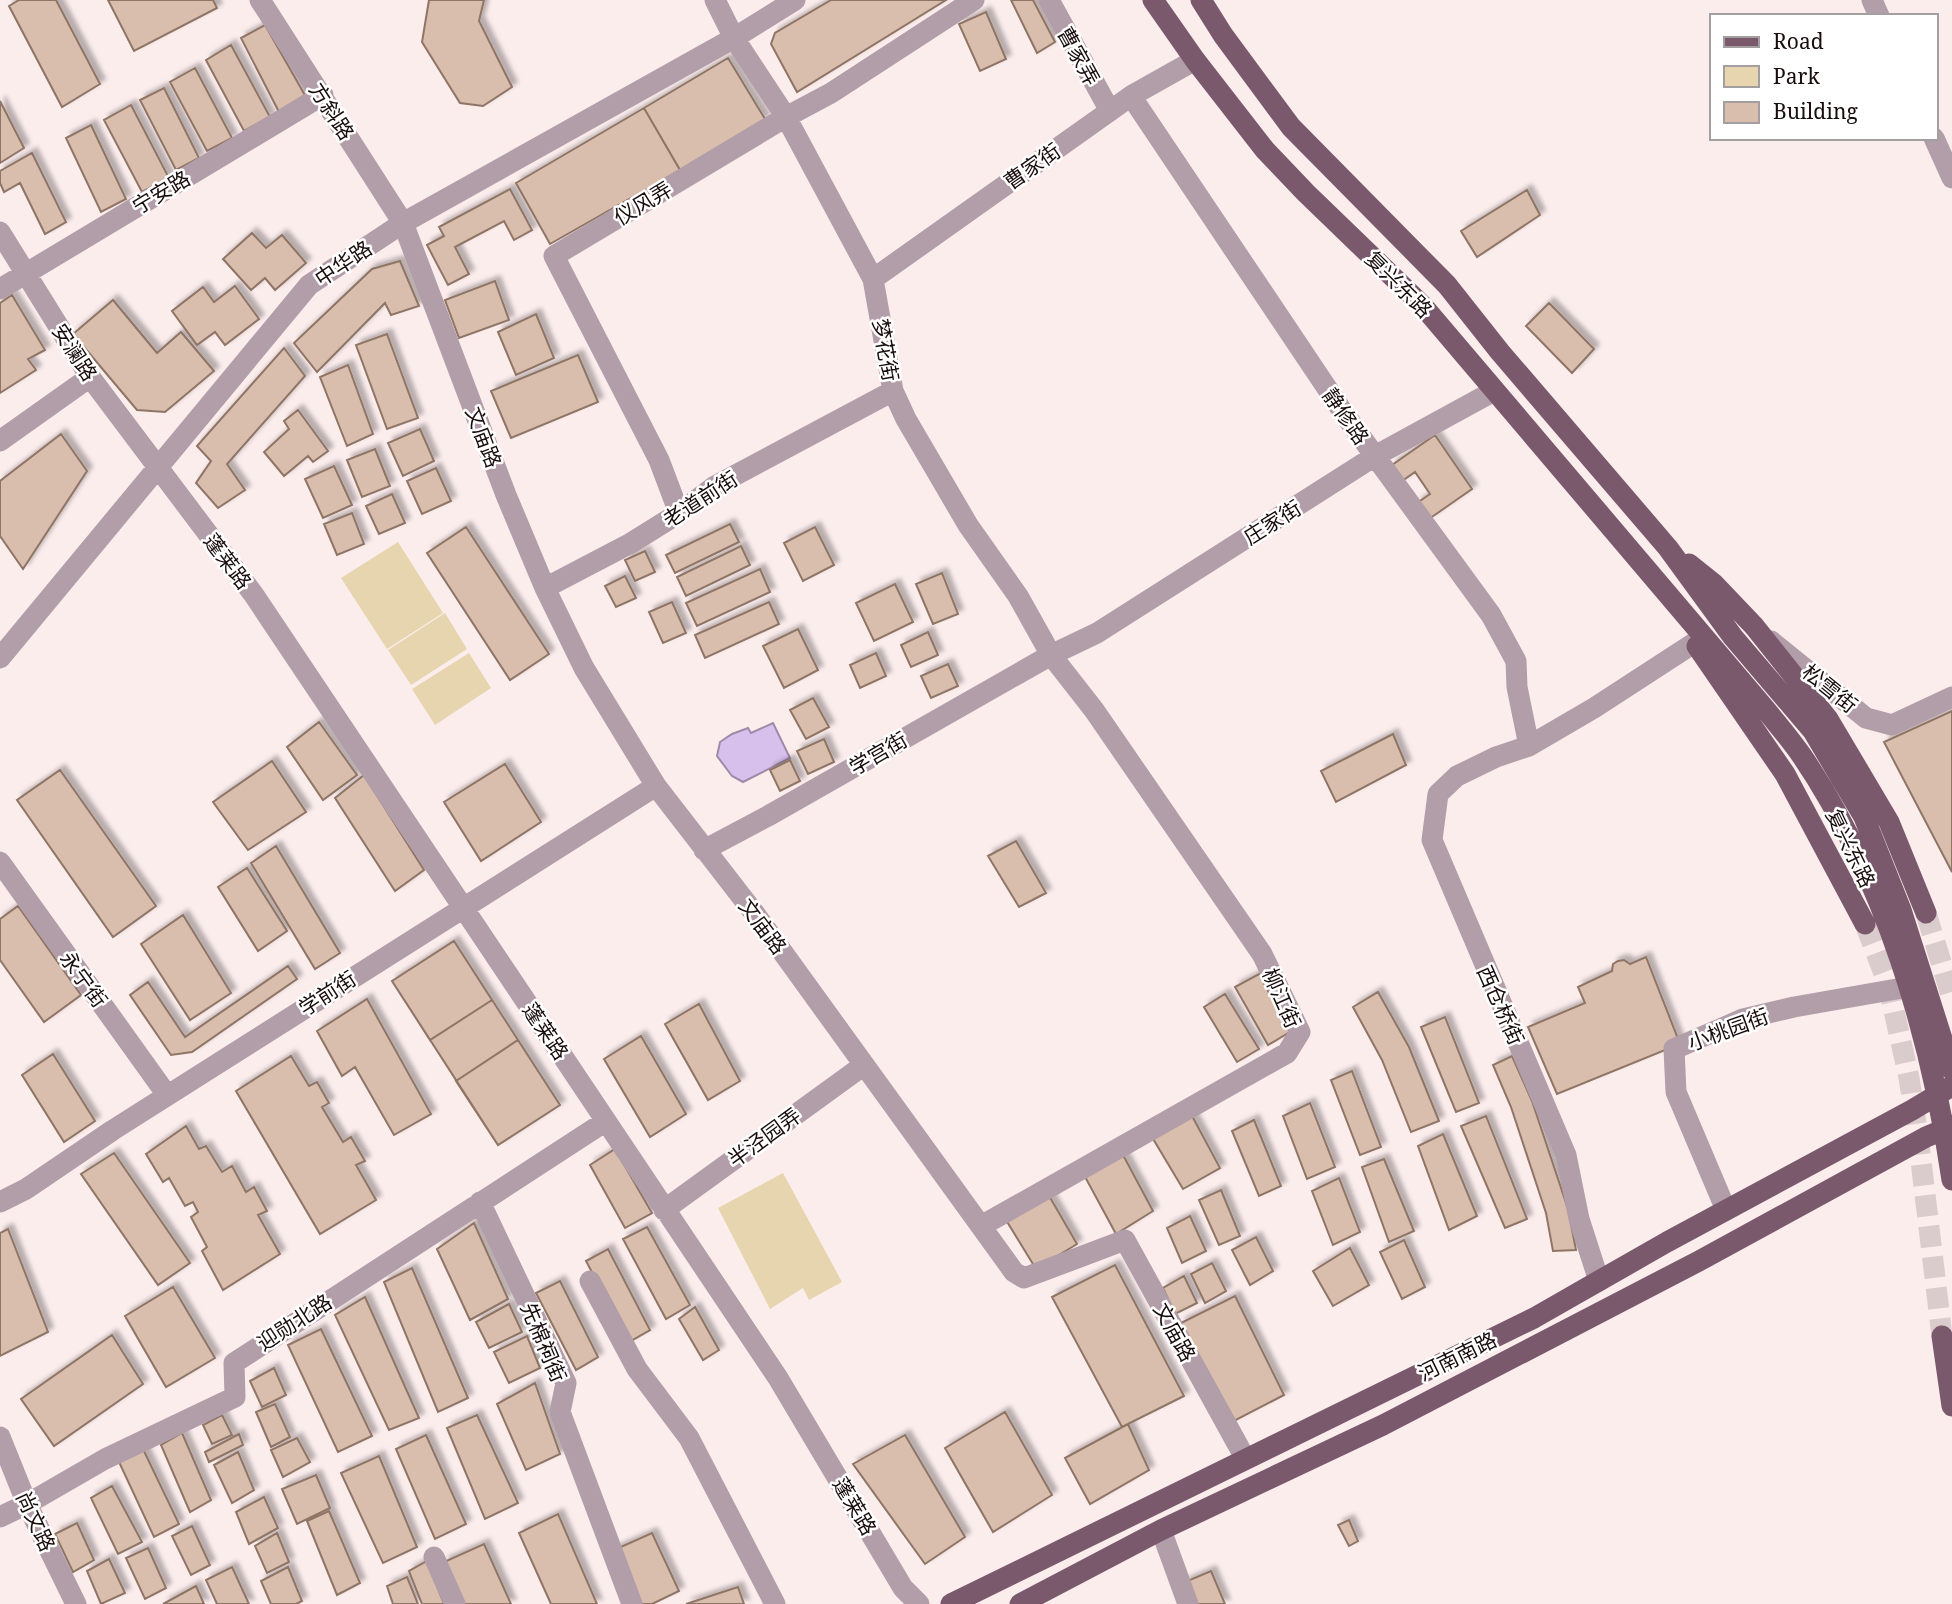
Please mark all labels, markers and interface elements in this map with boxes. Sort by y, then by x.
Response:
legend [1710,14,1938,140]
street label: 曹家弄 [1051,22,1107,90]
text: Road [1773,27,1824,55]
text: Park [1773,62,1820,90]
street label: 方斜路 [303,77,361,145]
text: Building [1773,97,1858,125]
street label: 曹家街 [998,136,1066,196]
street label: 宁安路 [127,164,195,220]
street label: 仪风弄 [609,175,677,231]
street label: 中华路 [309,234,377,292]
street label: 复兴东路 [1359,244,1439,324]
street label: 梦花街 [867,317,905,383]
street label: 安澜路 [46,318,104,386]
street label: 静修路 [1316,382,1376,450]
street label: 文庙路 [460,403,508,471]
street label: 老道前街 [657,464,743,534]
street label: 庄家街 [1238,493,1306,551]
street label: 蓬莱路 [198,527,258,595]
street label: 松雪街 [1797,657,1863,719]
street label: 学宫街 [844,725,912,781]
street label: 复兴东路 [1820,804,1882,892]
street label: 文庙路 [733,892,793,960]
street label: 永宁街 [54,945,114,1013]
street label: 西仓桥街 [1471,961,1531,1049]
street label: 学前街 [293,964,361,1022]
street label: 柳江街 [1256,964,1308,1032]
street label: 蓬莱路 [517,997,575,1065]
street label: 小桃园街 [1684,1001,1772,1057]
street label: 半泾园弄 [722,1101,806,1173]
street label: 迎勋北路 [251,1287,337,1357]
street label: 先棉祠街 [515,1298,573,1386]
street label: 文庙路 [1147,1298,1203,1366]
street label: 河南南路 [1413,1325,1501,1387]
street label: 蓬莱路 [827,1472,883,1540]
street label: 尚文路 [10,1487,62,1555]

